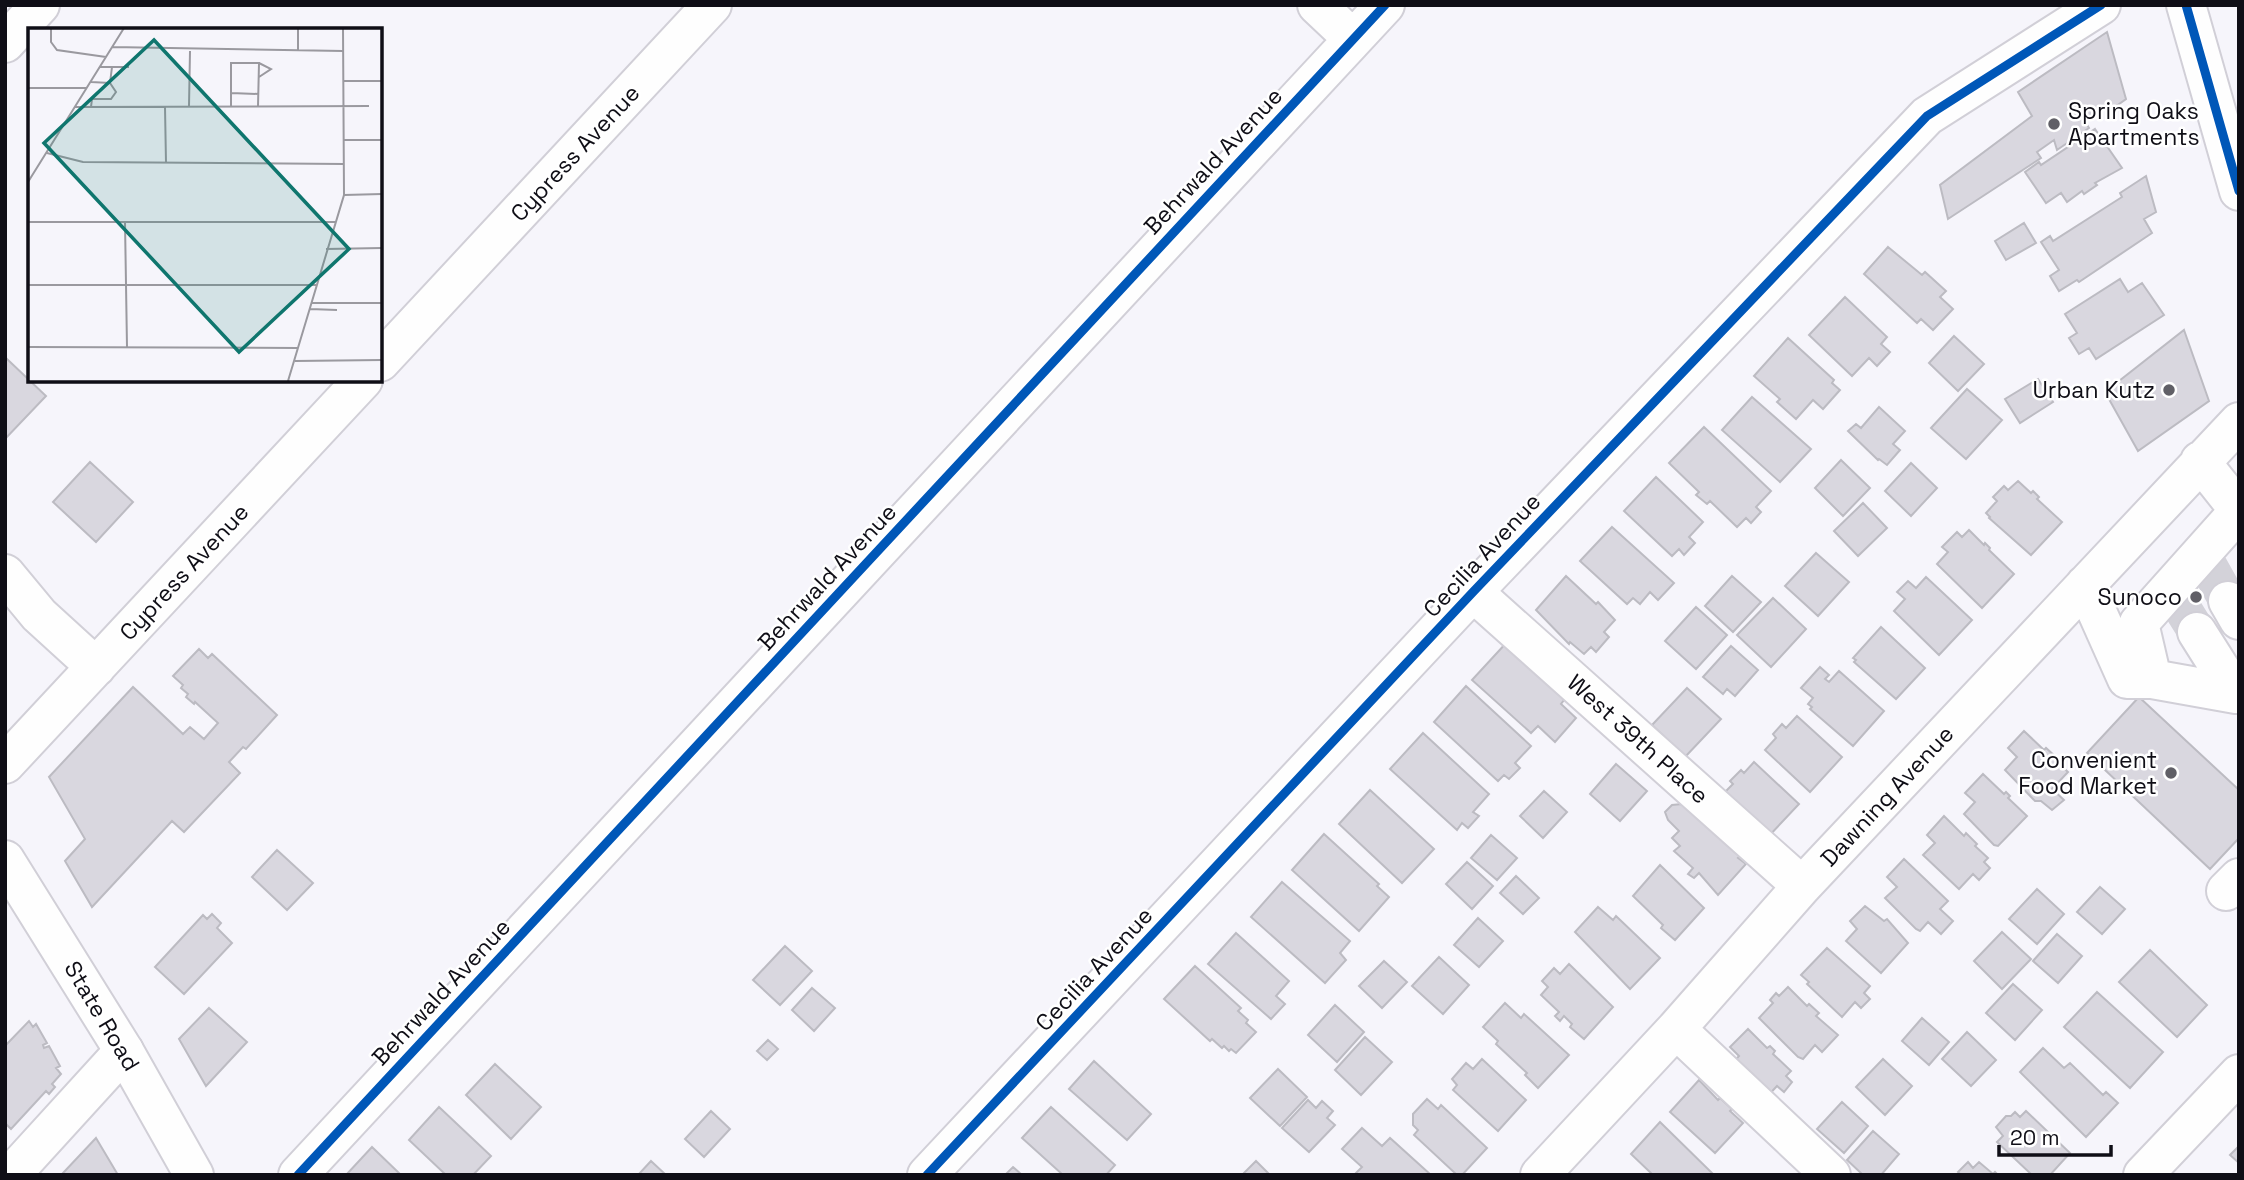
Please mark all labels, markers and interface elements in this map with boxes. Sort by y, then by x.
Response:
inset map [28,28,382,382]
street label: Cypress Avenue [504,78,646,228]
street label: Behrwald Avenue [1137,81,1289,241]
place label: Spring Oaks Apartments [2068,96,2200,152]
marker: Spring Oaks Apartments [2046,116,2062,132]
place label: Urban Kutz [2033,375,2155,405]
marker: Urban Kutz [2161,382,2177,398]
street label: Cecilia Avenue [1417,487,1547,623]
street label: Cypress Avenue [113,497,255,647]
street label: Behrwald Avenue [751,497,903,657]
place label: Sunoco [2098,582,2182,612]
marker: Sunoco [2188,589,2204,605]
street label: West 39th Place [1561,668,1715,810]
street label: Dawning Avenue [1814,719,1960,873]
place label: Convenient Food Market [2018,745,2157,801]
marker: Convenient Food Market [2163,765,2179,781]
street label: Cecilia Avenue [1029,901,1159,1037]
street label: Behrwald Avenue [365,912,517,1072]
street label: State Road [57,955,147,1077]
scale bar [1999,1114,2111,1158]
text: 20 m [2010,1124,2060,1151]

